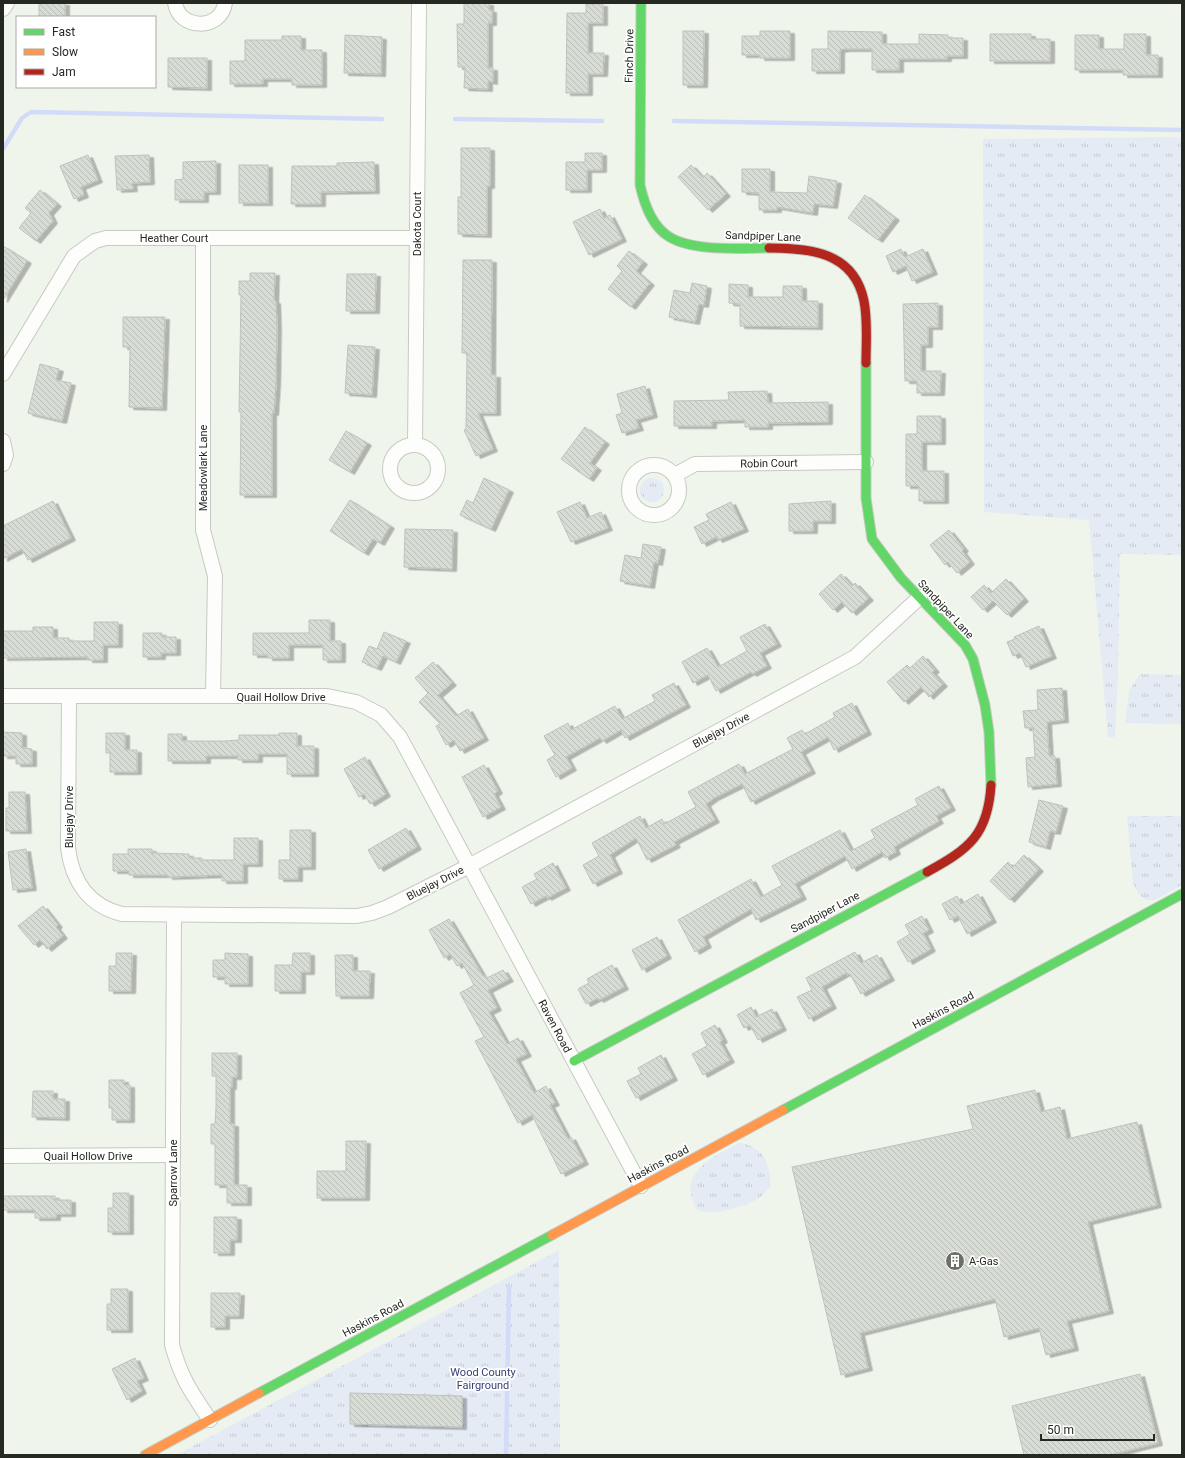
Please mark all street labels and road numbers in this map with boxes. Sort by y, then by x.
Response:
street label: Finch Drive [623,29,636,83]
street label: Dakota Court [411,191,424,256]
street label: Sandpiper Lane [725,229,801,244]
street label: Heather Court [140,232,209,245]
street label: Meadowlark Lane [197,425,210,511]
street label: Robin Court [740,456,798,471]
street label: Sandpiper Lane [915,577,976,642]
street label: Quail Hollow Drive [236,691,326,704]
street label: Bluejay Drive [691,710,752,751]
street label: Bluejay Drive [63,786,76,848]
street label: Bluejay Drive [404,863,466,903]
street label: Sandpiper Lane [789,889,862,936]
street label: Haskins Road [910,989,976,1032]
street label: Raven Road [535,998,574,1055]
street label: Sparrow Lane [167,1139,180,1207]
street label: Haskins Road [625,1143,691,1186]
street label: Quail Hollow Drive [43,1150,133,1163]
street label: Haskins Road [340,1297,406,1340]

